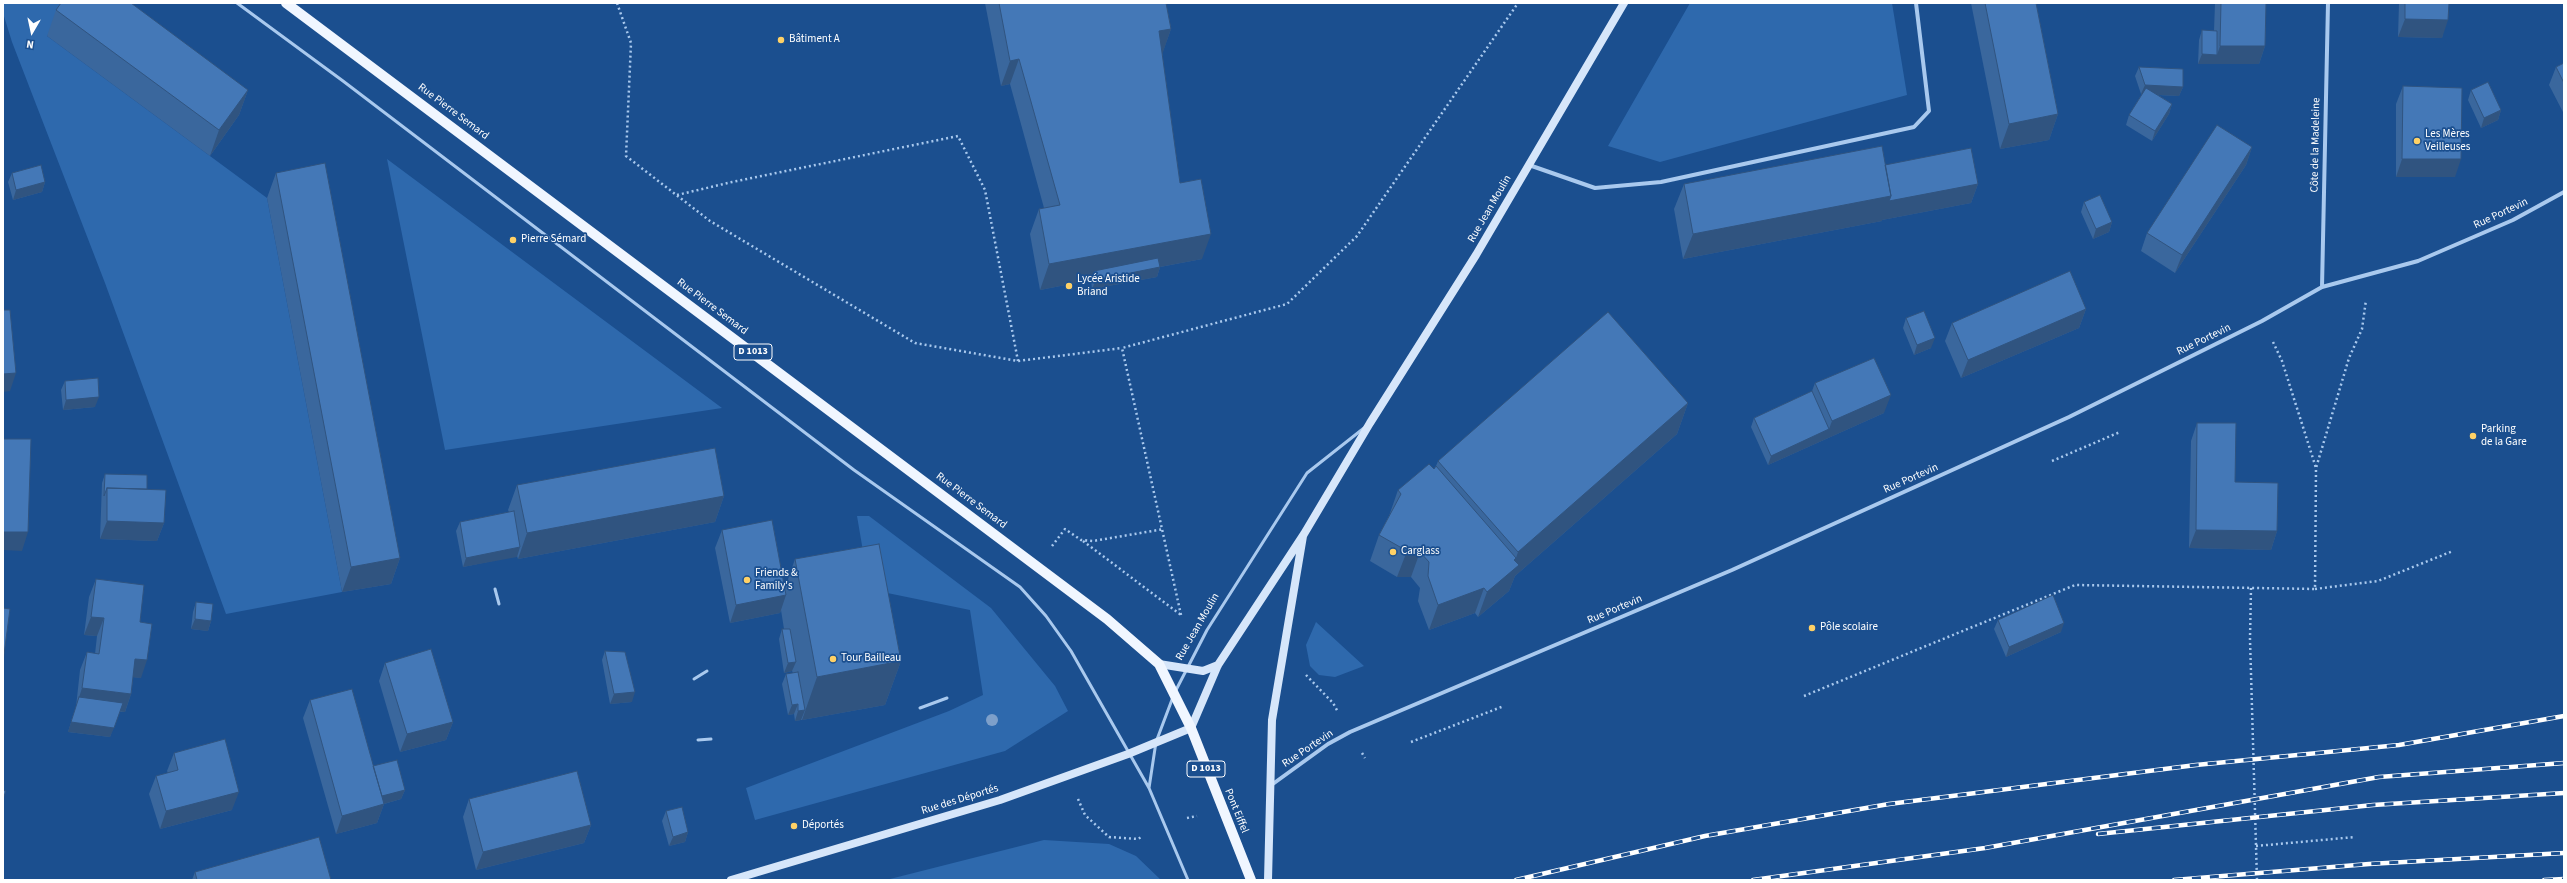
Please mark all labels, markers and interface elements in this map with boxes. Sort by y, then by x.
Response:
north arrow [12,12,52,52]
place label: Bâtiment A [789,33,840,47]
marker: Bâtiment A [776,35,786,45]
text: N [25,36,35,52]
street label: Rue Pierre Semard [415,81,491,143]
street label: Côte de la Madeleine [2309,97,2323,193]
place label: Les Mères Veilleuses [2425,128,2470,154]
marker: Les Mères Veilleuses [2412,136,2422,146]
street label: Rue Jean Moulin [1465,173,1515,245]
street label: Rue Portevin [2472,196,2530,232]
place label: Pierre Sémard [521,233,586,247]
marker: Pierre Sémard [508,235,518,245]
place label: Lycée Aristide Briand [1077,273,1140,299]
street label: Rue Pierre Semard [674,276,750,338]
marker: Lycée Aristide Briand [1064,281,1074,291]
street label: Rue Portevin [2175,321,2233,359]
road number: D 1013 [734,344,772,360]
place label: Parking de la Gare [2481,423,2527,449]
marker: Parking de la Gare [2468,431,2478,441]
street label: Rue Portevin [1882,461,1940,497]
street label: Rue Pierre Semard [933,470,1009,532]
place label: Carglass [1401,545,1440,559]
marker: Carglass [1388,547,1398,557]
place label: Friends & Family's [755,567,798,593]
marker: Friends & Family's [742,575,752,585]
street label: Rue Jean Moulin [1173,591,1223,663]
street label: Rue Portevin [1585,592,1645,628]
place label: Pôle scolaire [1820,621,1878,635]
marker: Pôle scolaire [1807,623,1817,633]
place label: Tour Bailleau [841,652,901,666]
marker: Tour Bailleau [828,654,838,664]
street label: Rue Portevin [1280,727,1336,771]
road number: D 1013 [1187,761,1225,777]
street label: Rue des Déportés [920,782,1000,818]
street label: Pont Eiffel [1221,787,1251,835]
place label: Déportés [802,819,844,833]
marker: Déportés [789,821,799,831]

